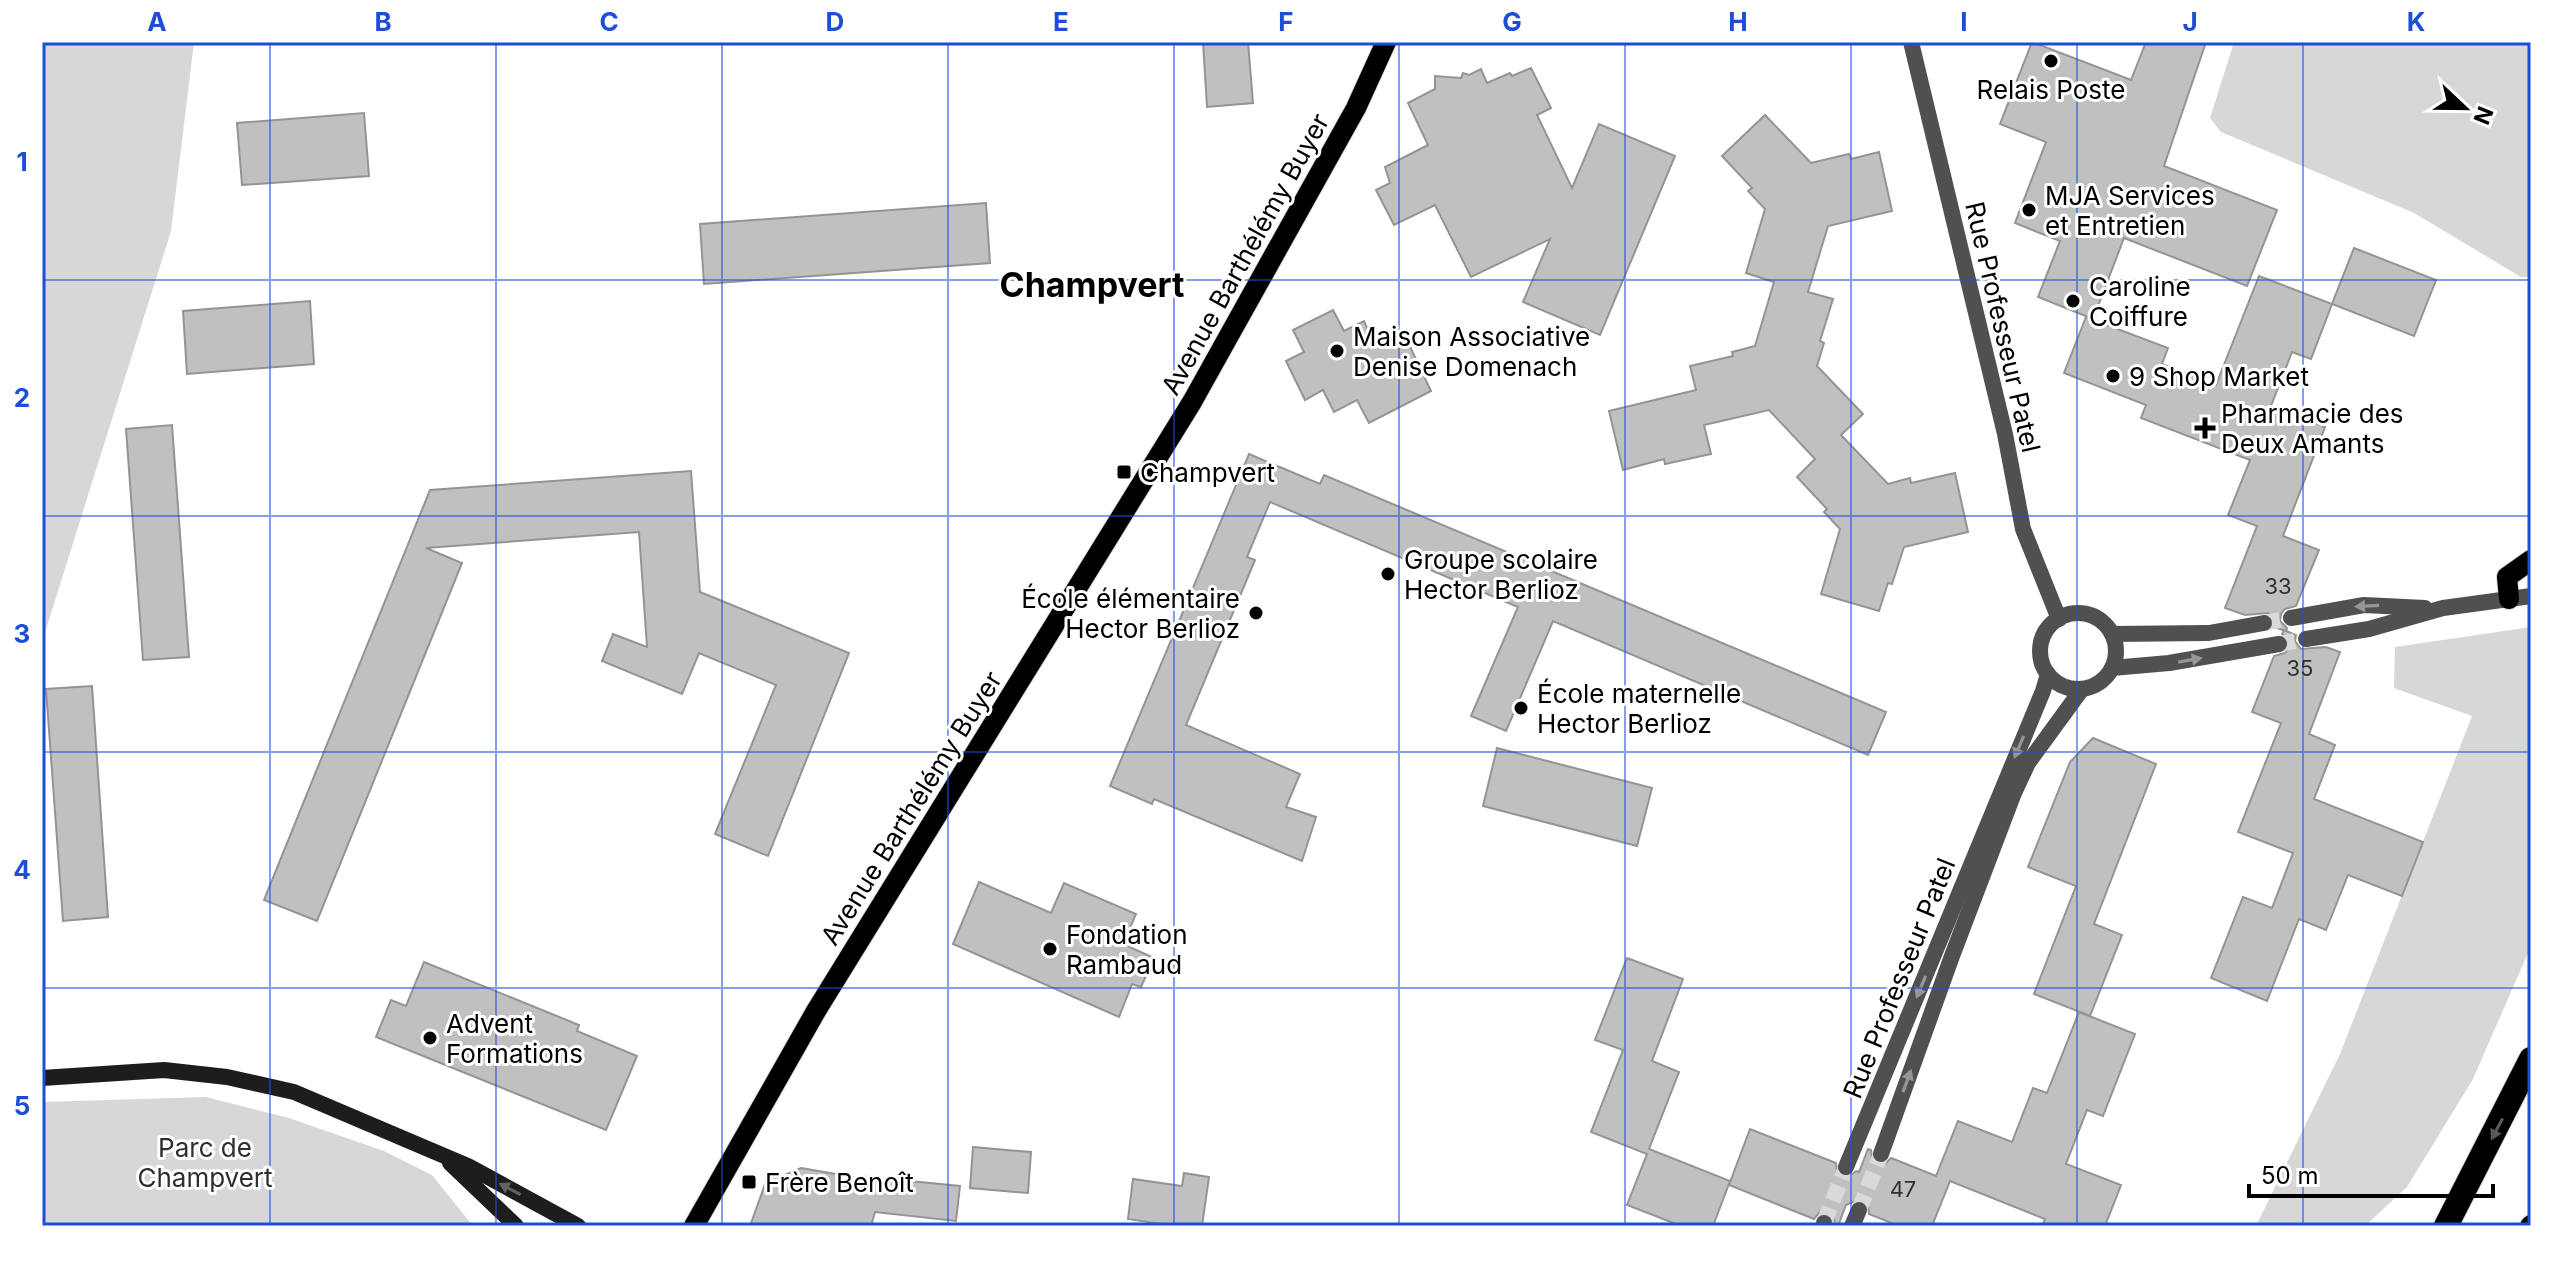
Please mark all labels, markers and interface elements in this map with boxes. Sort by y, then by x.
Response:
text: A [147,6,167,37]
text: B [374,6,392,37]
text: C [599,6,619,37]
text: D [826,6,844,37]
text: E [1053,6,1069,37]
text: F [1278,6,1294,37]
text: G [1502,6,1522,37]
text: H [1728,6,1748,37]
text: I [1960,6,1968,37]
text: J [2182,6,2198,37]
text: K [2407,6,2426,37]
marker: Relais Poste [2042,52,2060,70]
north arrow [2425,68,2505,148]
place label: Relais Poste [1977,74,2125,105]
text: N [2468,103,2499,128]
street label: Avenue Barthélémy Buyer [1155,108,1335,400]
text: 1 [16,146,28,177]
place label: MJA Services et Entretien [2045,180,2215,241]
street label: Rue Professeur Patel [1959,199,2047,455]
marker: MJA Services et Entretien [2020,201,2038,219]
district label: Champvert [1000,264,1184,305]
place label: Caroline Coiffure [2089,271,2191,332]
marker: Caroline Coiffure [2064,292,2082,310]
place label: Maison Associative Denise Domenach [1353,321,1590,382]
marker: Maison Associative Denise Domenach [1328,342,1346,360]
place label: 9 Shop Market [2129,361,2309,392]
marker: 9 Shop Market [2104,367,2122,385]
text: 2 [14,382,30,413]
place label: Pharmacie des Deux Amants [2221,398,2404,459]
marker: Pharmacie des Deux Amants [2196,419,2214,437]
place label: Champvert [1140,457,1275,488]
marker: Champvert [1115,463,1133,481]
place label: Groupe scolaire Hector Berlioz [1404,544,1598,605]
marker: Groupe scolaire Hector Berlioz [1379,565,1397,583]
house number: 33 [2264,573,2292,599]
place label: École élémentaire Hector Berlioz [1021,583,1240,644]
one-way arrow [2354,600,2379,613]
marker: École élémentaire Hector Berlioz [1247,604,1265,622]
text: 3 [14,618,30,649]
one-way arrow [2178,653,2203,665]
house number: 35 [2287,655,2313,681]
street label: Avenue Barthélémy Buyer [814,665,1008,951]
place label: École maternelle Hector Berlioz [1537,678,1741,739]
marker: École maternelle Hector Berlioz [1512,699,1530,717]
one-way arrow [2013,735,2026,759]
street label: Rue Professeur Patel [1837,853,1961,1103]
text: 4 [13,854,31,885]
place label: Fondation Rambaud [1066,919,1188,980]
marker: Fondation Rambaud [1041,940,1059,958]
one-way arrow [1915,976,1928,999]
place label: Advent Formations [446,1008,583,1069]
marker: Advent Formations [421,1029,439,1047]
one-way arrow [1902,1068,1914,1092]
text: 5 [14,1090,30,1121]
one-way arrow [2490,1118,2503,1141]
park label: Parc de Champvert [137,1132,273,1193]
scale bar [2249,1148,2493,1198]
text: 50 m [2261,1161,2319,1190]
place label: Frère Benoît [765,1167,914,1198]
marker: Frère Benoît [740,1173,758,1191]
house number: 47 [1890,1176,1916,1202]
one-way arrow [499,1182,521,1196]

